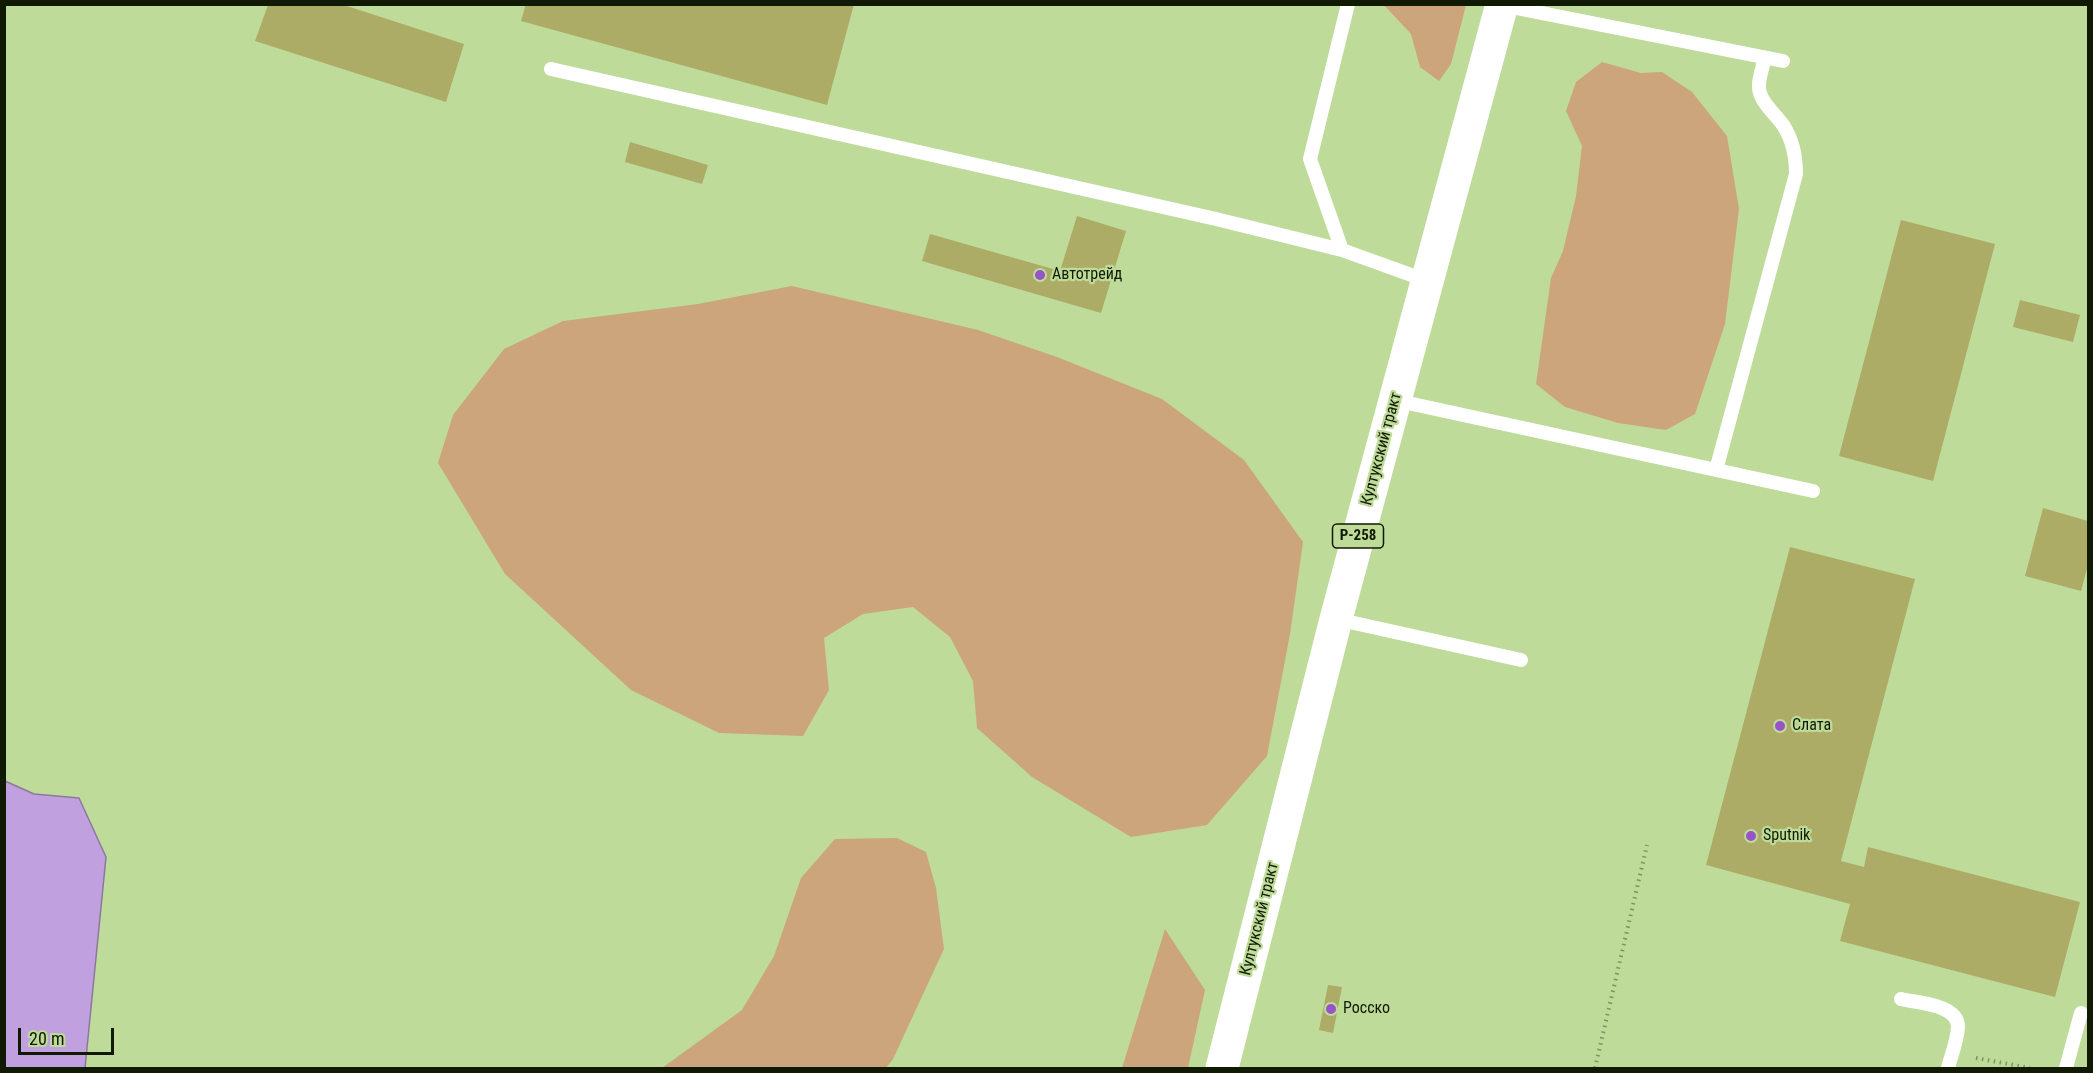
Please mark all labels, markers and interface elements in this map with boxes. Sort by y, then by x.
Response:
place label: Автотрейд [1052,265,1122,285]
marker: Автотрейд [1033,268,1047,282]
street label: Култукский тракт [1358,390,1406,508]
road number: Р-258 [1332,524,1384,548]
place label: Слата [1792,716,1831,736]
marker: Слата [1773,719,1787,733]
place label: Sputnik [1763,826,1810,846]
marker: Sputnik [1744,829,1758,843]
street label: Култукский тракт [1237,860,1283,978]
place label: Росско [1343,999,1390,1019]
marker: Росско [1324,1002,1338,1016]
scale bar [21,1016,117,1054]
text: 20 m [29,1028,64,1049]

